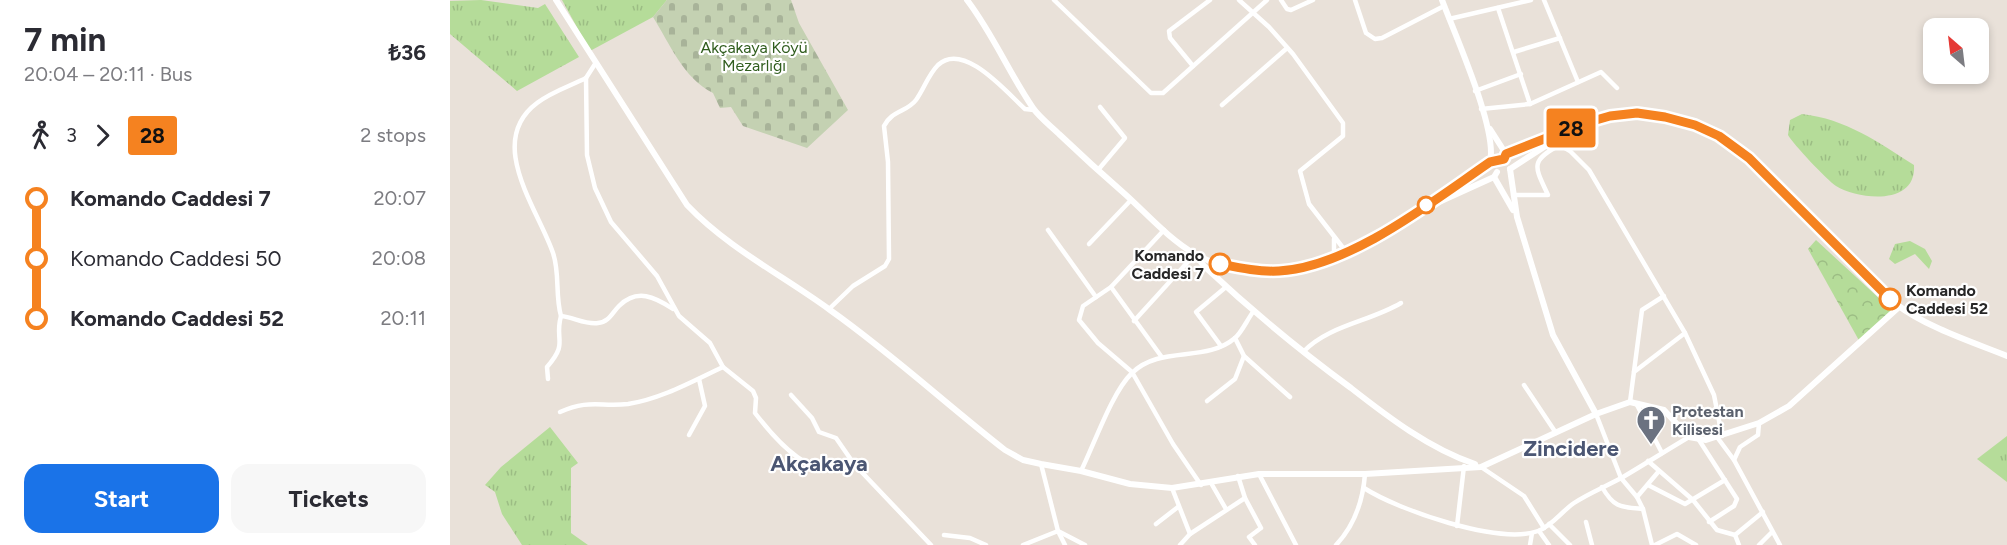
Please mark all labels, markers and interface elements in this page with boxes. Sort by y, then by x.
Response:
north arrow [1923,18,1989,84]
map controls [1923,18,1989,84]
text: 7 min [24,20,106,59]
park label: Akçakaya Köyü Mezarlığı [700,38,808,75]
text: ₺36 [388,39,426,66]
text: 20:04 – 20:11 · Bus [24,62,192,86]
line badge: 28 [1544,108,1598,148]
text: 28 [1558,116,1584,141]
icon: walk [24,119,57,152]
icon: forward [86,119,119,152]
text: 3 [66,123,77,147]
text: 28 [140,123,165,148]
text: 2 stops [360,123,426,147]
text: Komando Caddesi 7 [70,185,271,212]
text: 20:07 [373,186,426,210]
unlabelled marker [1417,196,1435,214]
text: Komando Caddesi 50 [70,245,282,272]
text: 20:08 [372,246,426,270]
place label: Komando Caddesi 7 [1132,246,1204,283]
marker: Komando Caddesi 7 [1209,253,1231,275]
place label: Komando Caddesi 52 [1906,281,1988,318]
marker: Komando Caddesi 52 [1879,288,1901,310]
text: Komando Caddesi 52 [70,305,284,332]
text: 20:11 [380,306,426,330]
place label: Protestan Kilisesi [1672,402,1744,439]
church icon: Protestan Kilisesi [1635,404,1667,446]
district label: Zincidere [1523,435,1619,462]
district label: Akçakaya [770,450,868,477]
button: Start [24,464,219,533]
button: Tickets [231,464,426,533]

